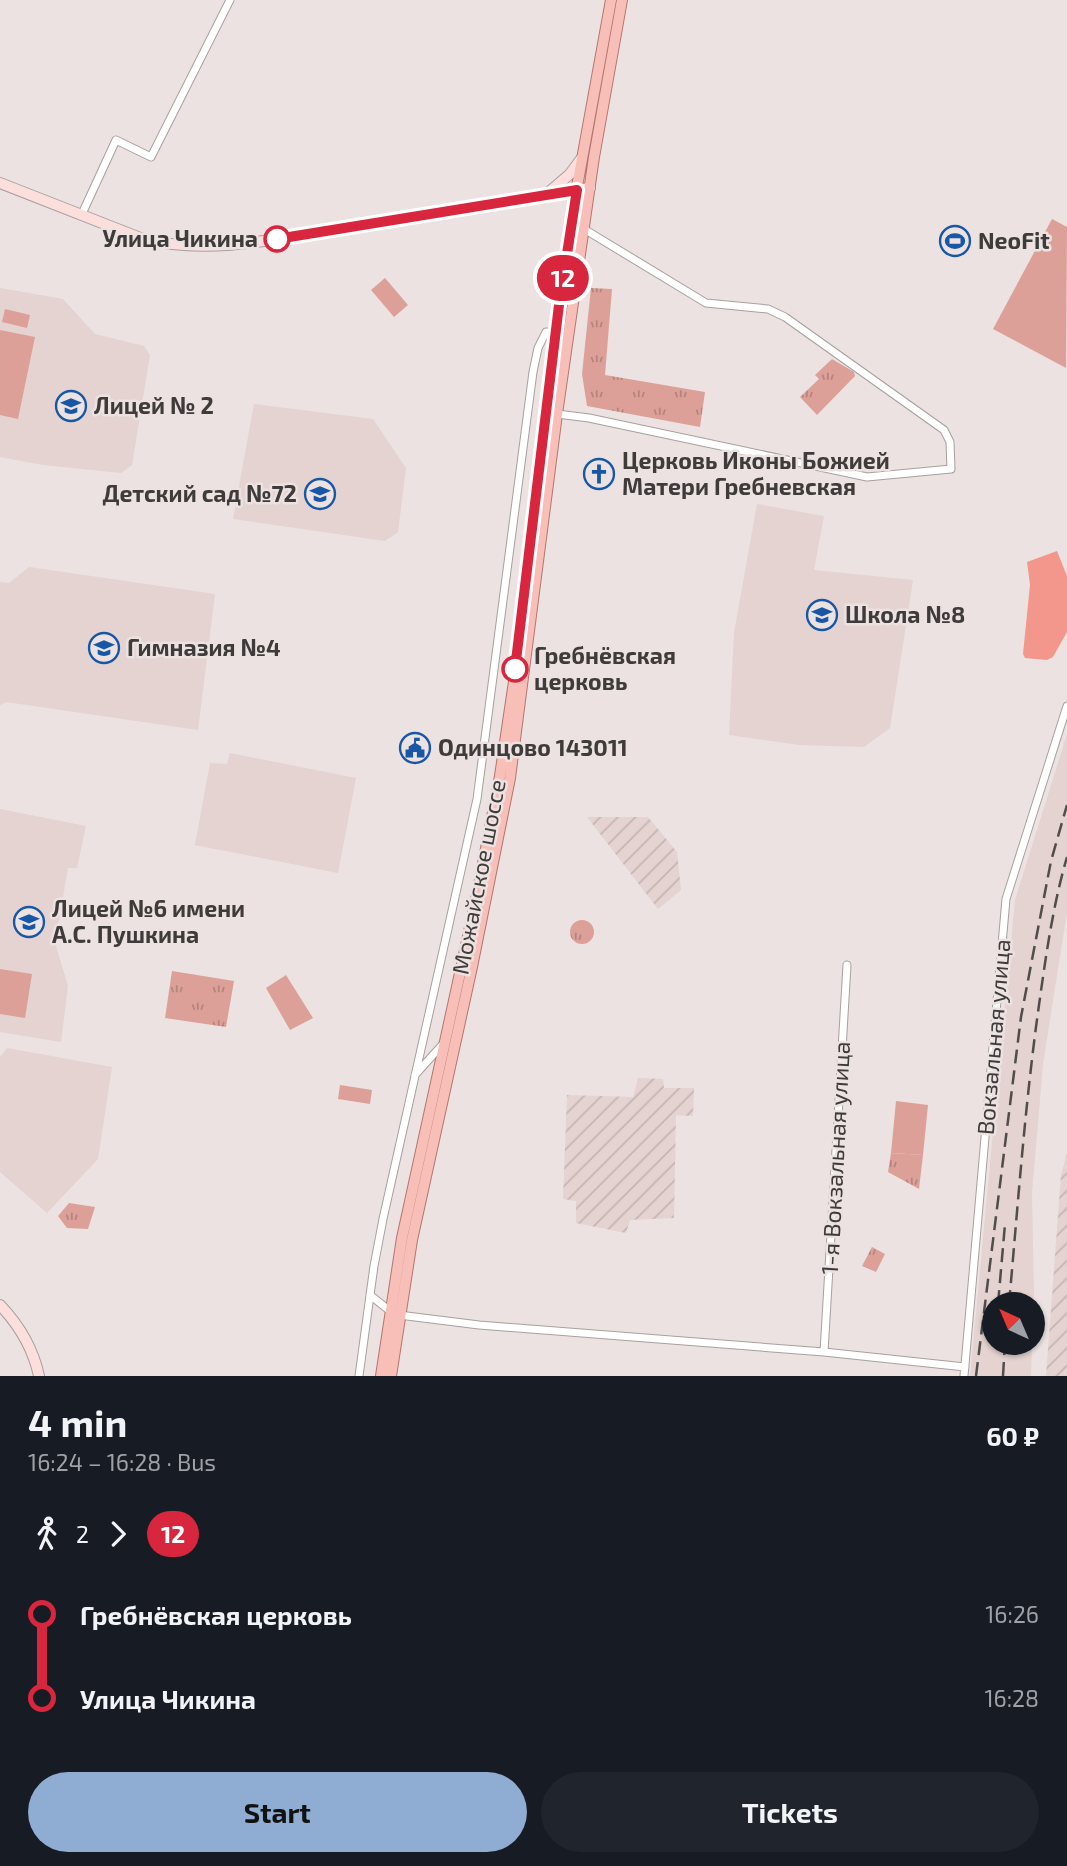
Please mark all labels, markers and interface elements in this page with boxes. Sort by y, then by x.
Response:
place label: Улица Чикина [102,224,258,252]
sports icon: NeoFit [938,224,972,258]
marker: Улица Чикина [264,226,290,252]
place label: NeoFit [978,226,1050,254]
line badge: 12 [532,255,594,301]
text: 12 [551,263,575,292]
school or university icon: Лицей № 2 [54,389,88,423]
place label: Лицей № 2 [94,391,214,419]
place label: Церковь Иконы Божией Матери Гребневская [622,446,890,500]
church icon: Церковь Иконы Божией Матери Гребневская [582,457,616,491]
school or university icon: Детский сад №72 [303,477,337,511]
place label: Детский сад №72 [102,479,297,507]
school or university icon: Школа №8 [805,598,839,632]
place label: Школа №8 [845,600,965,628]
school or university icon: Гимназия №4 [87,631,121,665]
place label: Гимназия №4 [127,633,281,661]
place label: Гребнёвская церковь [534,641,676,695]
marker: Гребнёвская церковь [502,656,528,682]
public building icon: Одинцово 143011 [398,731,432,765]
place label: Одинцово 143011 [438,733,628,761]
street label: Можайское шоссе [445,777,511,977]
place label: Лицей №6 имени А.С. Пушкина [52,894,245,948]
school or university icon: Лицей №6 имени А.С. Пушкина [12,905,46,939]
street label: Вокзальная улица [970,938,1017,1136]
street label: 1-я Вокзальная улица [815,1041,856,1275]
north arrow [982,1292,1045,1354]
map controls [982,1292,1045,1355]
text: 4 min [28,1399,127,1445]
text: 60 ₽ [986,1420,1039,1451]
text: 16:24 – 16:28 · Bus [28,1448,216,1476]
icon: walk [28,1515,66,1553]
icon: forward [99,1515,137,1553]
text: 12 [161,1519,185,1548]
text: 2 [76,1520,89,1548]
text: Гребнёвская церковь [80,1599,352,1630]
text: 16:26 [985,1600,1039,1628]
text: Улица Чикина [80,1683,256,1714]
text: 16:28 [984,1684,1039,1712]
button: Start [28,1772,527,1852]
button: Tickets [541,1772,1039,1852]

